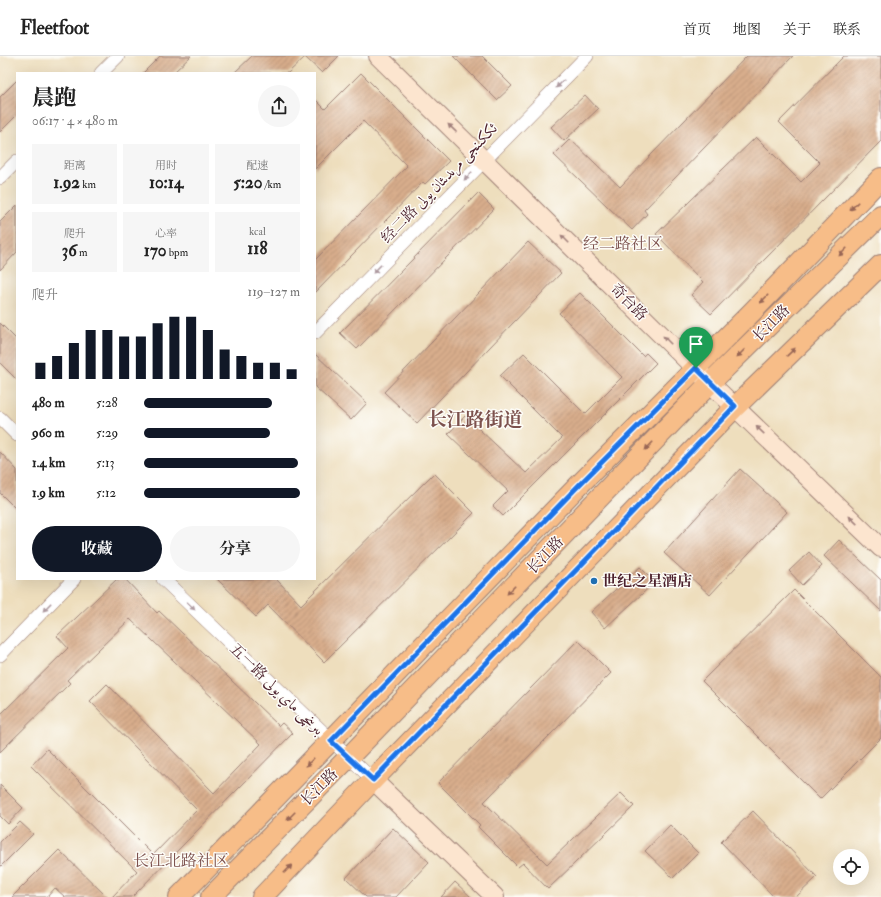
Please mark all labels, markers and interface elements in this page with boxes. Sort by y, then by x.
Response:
text: Fleetfoot [20,16,89,40]
text: 首页 [683,21,711,38]
text: 地图 [733,21,761,38]
text: 关于 [783,21,811,38]
text: 联系 [833,21,861,38]
one-way arrow [555,79,564,89]
text: 晨跑 [32,84,76,112]
button: share [258,85,300,127]
text: 06:17 · 4 × 480 m [32,113,118,129]
street label: 经二路 ئككىنجى مرىدىئان يولى [377,119,502,248]
one-way arrow [447,123,457,133]
text: 距离 [64,159,86,172]
text: 用时 [155,159,177,172]
text: 配速 [246,159,268,172]
one-way arrow [463,171,473,181]
text: 1.92 [53,172,80,193]
text: 10:14 [149,172,183,193]
text: 5:20 [233,172,262,193]
text: km [80,178,96,191]
text: /km [262,178,281,191]
one-way arrow [849,201,859,211]
text: kcal [249,225,266,238]
text: 爬升 [64,227,86,240]
text: 心率 [155,227,177,240]
one-way arrow [560,234,570,244]
district label: 经二路社区 [583,234,663,254]
text: 118 [247,238,267,259]
text: 36 [62,240,77,261]
text: 170 [144,240,166,261]
text: m [77,246,88,259]
text: bpm [166,246,188,259]
one-way arrow [838,247,848,257]
one-way arrow [373,264,382,274]
street label: 奇台路 [606,280,651,325]
text: 119–127 m [248,284,300,300]
text: 爬升 [32,287,58,303]
one-way arrow [760,295,769,304]
street label: 长江路 [749,301,794,346]
pin [679,327,713,368]
icon: arrive [685,333,707,355]
one-way arrow [662,335,672,345]
one-way arrow [786,347,796,357]
one-way arrow [736,348,746,358]
text: 480 m [32,395,65,411]
text: 5:28 [96,395,118,411]
district label: 长江路街道 [427,408,523,432]
text: 960 m [32,425,65,441]
text: 5:29 [96,425,118,441]
one-way arrow [755,425,765,435]
one-way arrow [645,441,654,451]
text: 1.4 km [32,455,65,471]
text: 5:13 [96,455,115,471]
text: 1.9 km [32,485,65,501]
text: 5:12 [96,485,116,501]
one-way arrow [848,516,858,525]
button: 收藏 [32,526,162,572]
button: 分享 [170,526,300,572]
street label: 长江路 [523,533,568,578]
place label: 世纪之星酒店 [602,572,692,591]
marker: 世纪之星酒店 [589,576,599,586]
one-way arrow [506,585,515,595]
one-way arrow [186,601,196,611]
one-way arrow [42,602,52,612]
street label: 五一路 بىرىنچى ماي يولى [224,639,328,741]
one-way arrow [305,757,315,767]
street label: 长江路 [297,765,342,810]
one-way arrow [286,811,296,821]
map controls [833,849,869,885]
button: locate [833,849,869,885]
district label: 长江北路社区 [133,851,229,871]
one-way arrow [284,864,293,874]

